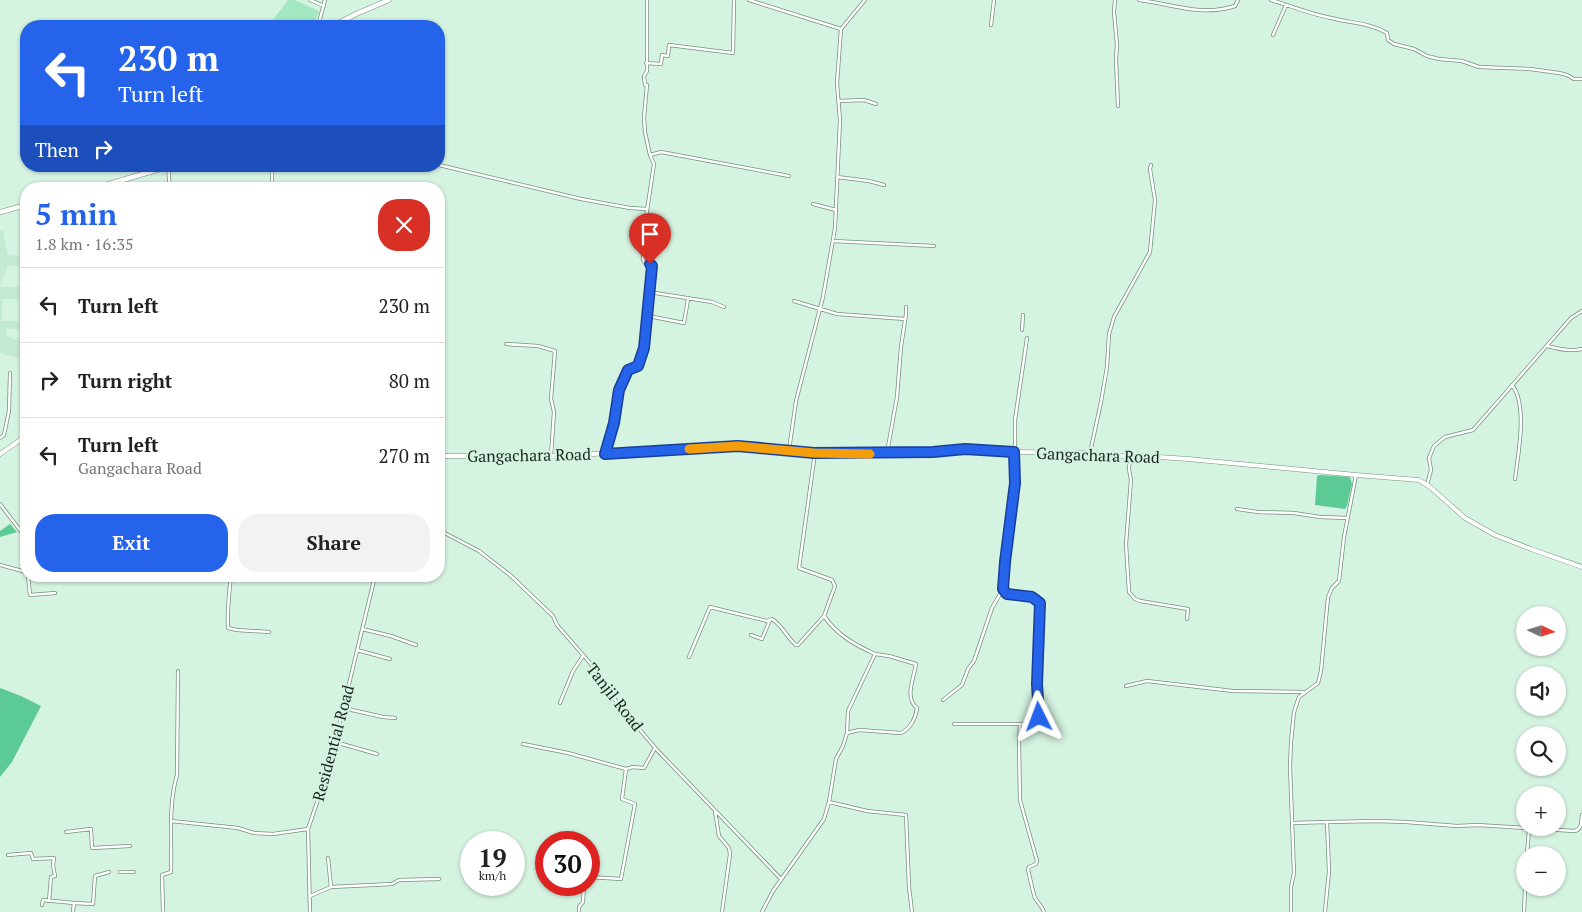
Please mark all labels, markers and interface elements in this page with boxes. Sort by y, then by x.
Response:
text: 230 m [118,35,219,81]
icon: left [35,40,100,105]
text: Turn left [118,79,204,108]
icon: right [89,135,117,163]
text: Then [35,137,79,162]
text: 5 min [35,194,117,234]
button: close [378,199,430,251]
pin [629,213,671,264]
icon: arrive [636,220,664,248]
text: 1.8 km · 16:35 [35,233,133,255]
icon: left [35,291,63,319]
text: Turn left [78,293,159,318]
text: 230 m [379,293,430,318]
icon: right [35,366,63,394]
text: Turn right [78,368,172,393]
text: 80 m [389,368,430,393]
text: Turn left [78,432,159,457]
icon: left [35,441,63,469]
street label: Gangachara Road [1036,442,1160,468]
text: 270 m [379,443,430,468]
street label: Gangachara Road [467,443,591,467]
text: Gangachara Road [78,457,202,479]
button: Exit [35,514,228,572]
button: Share [238,514,430,572]
north arrow [1516,606,1566,656]
map controls [1516,606,1566,896]
street label: Tanjil Road [581,658,649,736]
button: sound [1516,666,1566,716]
street label: Residential Road [307,682,359,803]
position arrow [1012,690,1064,742]
button: search [1516,726,1566,776]
button: + [1516,786,1566,836]
speed limit sign: 30 [535,831,600,896]
text: 19 [478,841,507,874]
button: − [1516,846,1566,896]
text: km/h [479,868,506,883]

